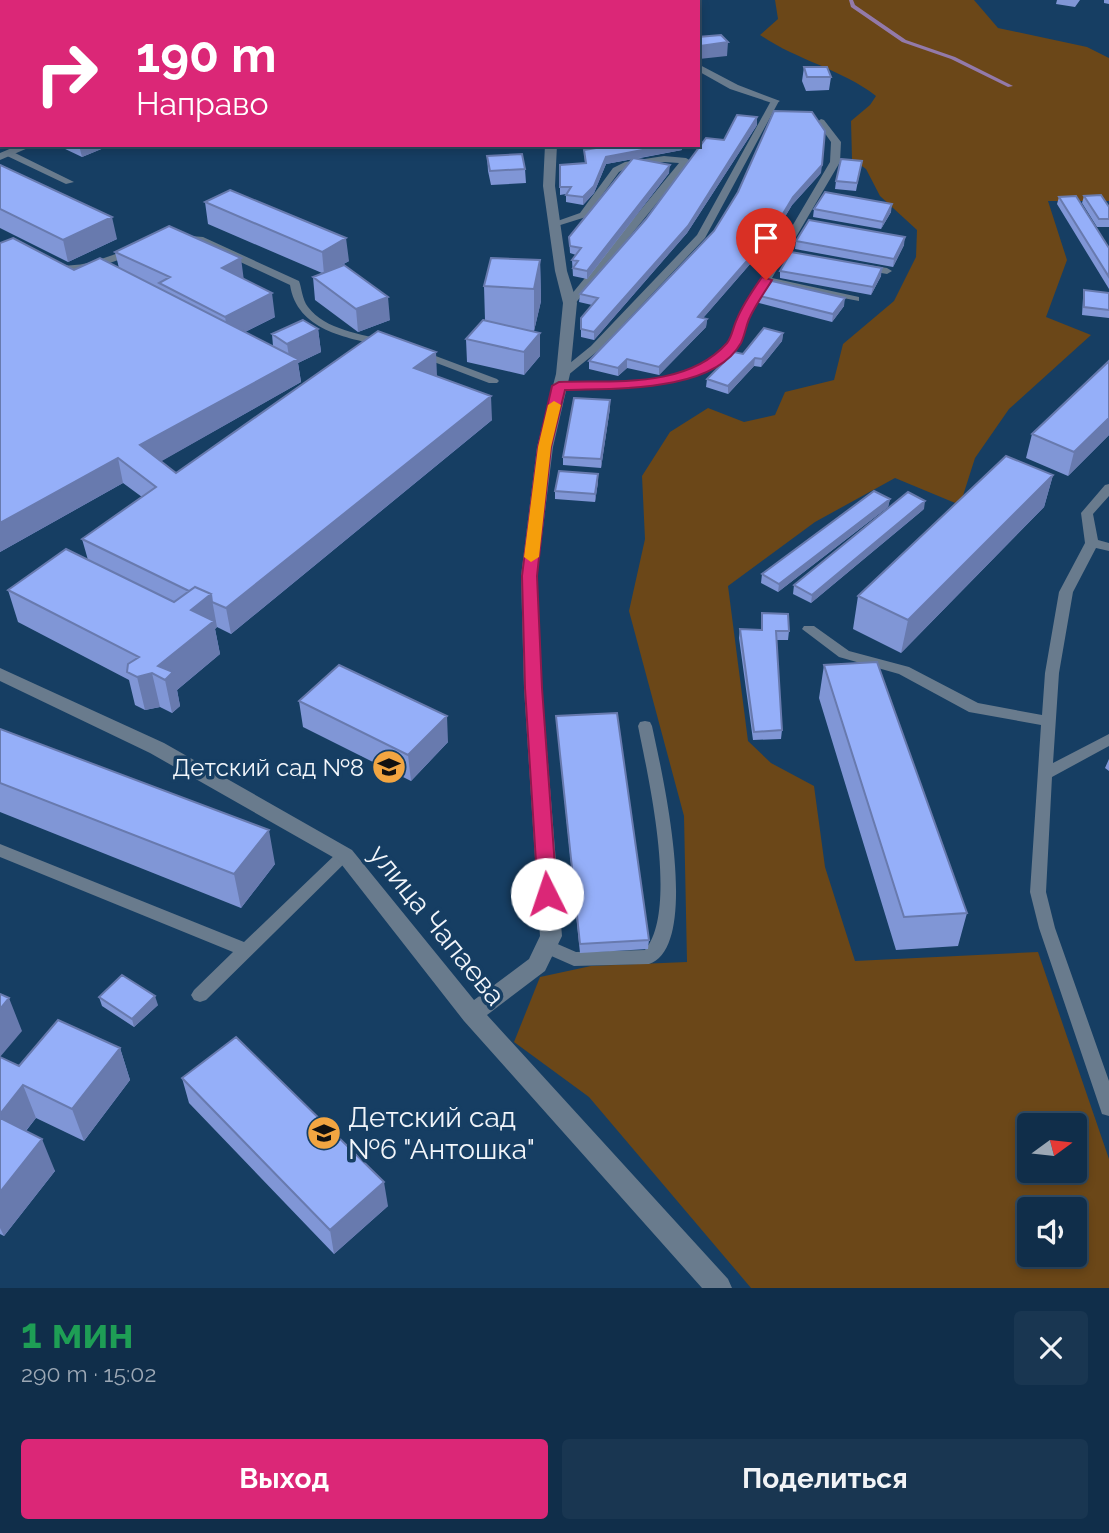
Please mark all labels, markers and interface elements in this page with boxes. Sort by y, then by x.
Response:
text: 190 m [136,26,277,83]
icon: right [21,28,112,119]
text: Направо [136,85,268,122]
pin [736,208,796,280]
icon: arrive [747,219,785,257]
school or university icon: Детский сад №8 [370,748,408,786]
place label: Детский сад №8 [172,753,364,782]
street label: улица Чапаева [362,838,512,1012]
position arrow [510,857,584,931]
place label: Детский сад №6 "Антошка" [348,1101,535,1166]
north arrow [1017,1113,1087,1183]
map controls [1017,1113,1087,1267]
school or university icon: Детский сад №6 "Антошка" [305,1114,343,1152]
button: sound [1017,1197,1087,1267]
text: 1 мин [21,1309,134,1358]
button: close [1014,1311,1088,1385]
text: 290 m · 15:02 [21,1360,156,1387]
button: Выход [21,1439,548,1519]
button: Поделиться [562,1439,1088,1519]

